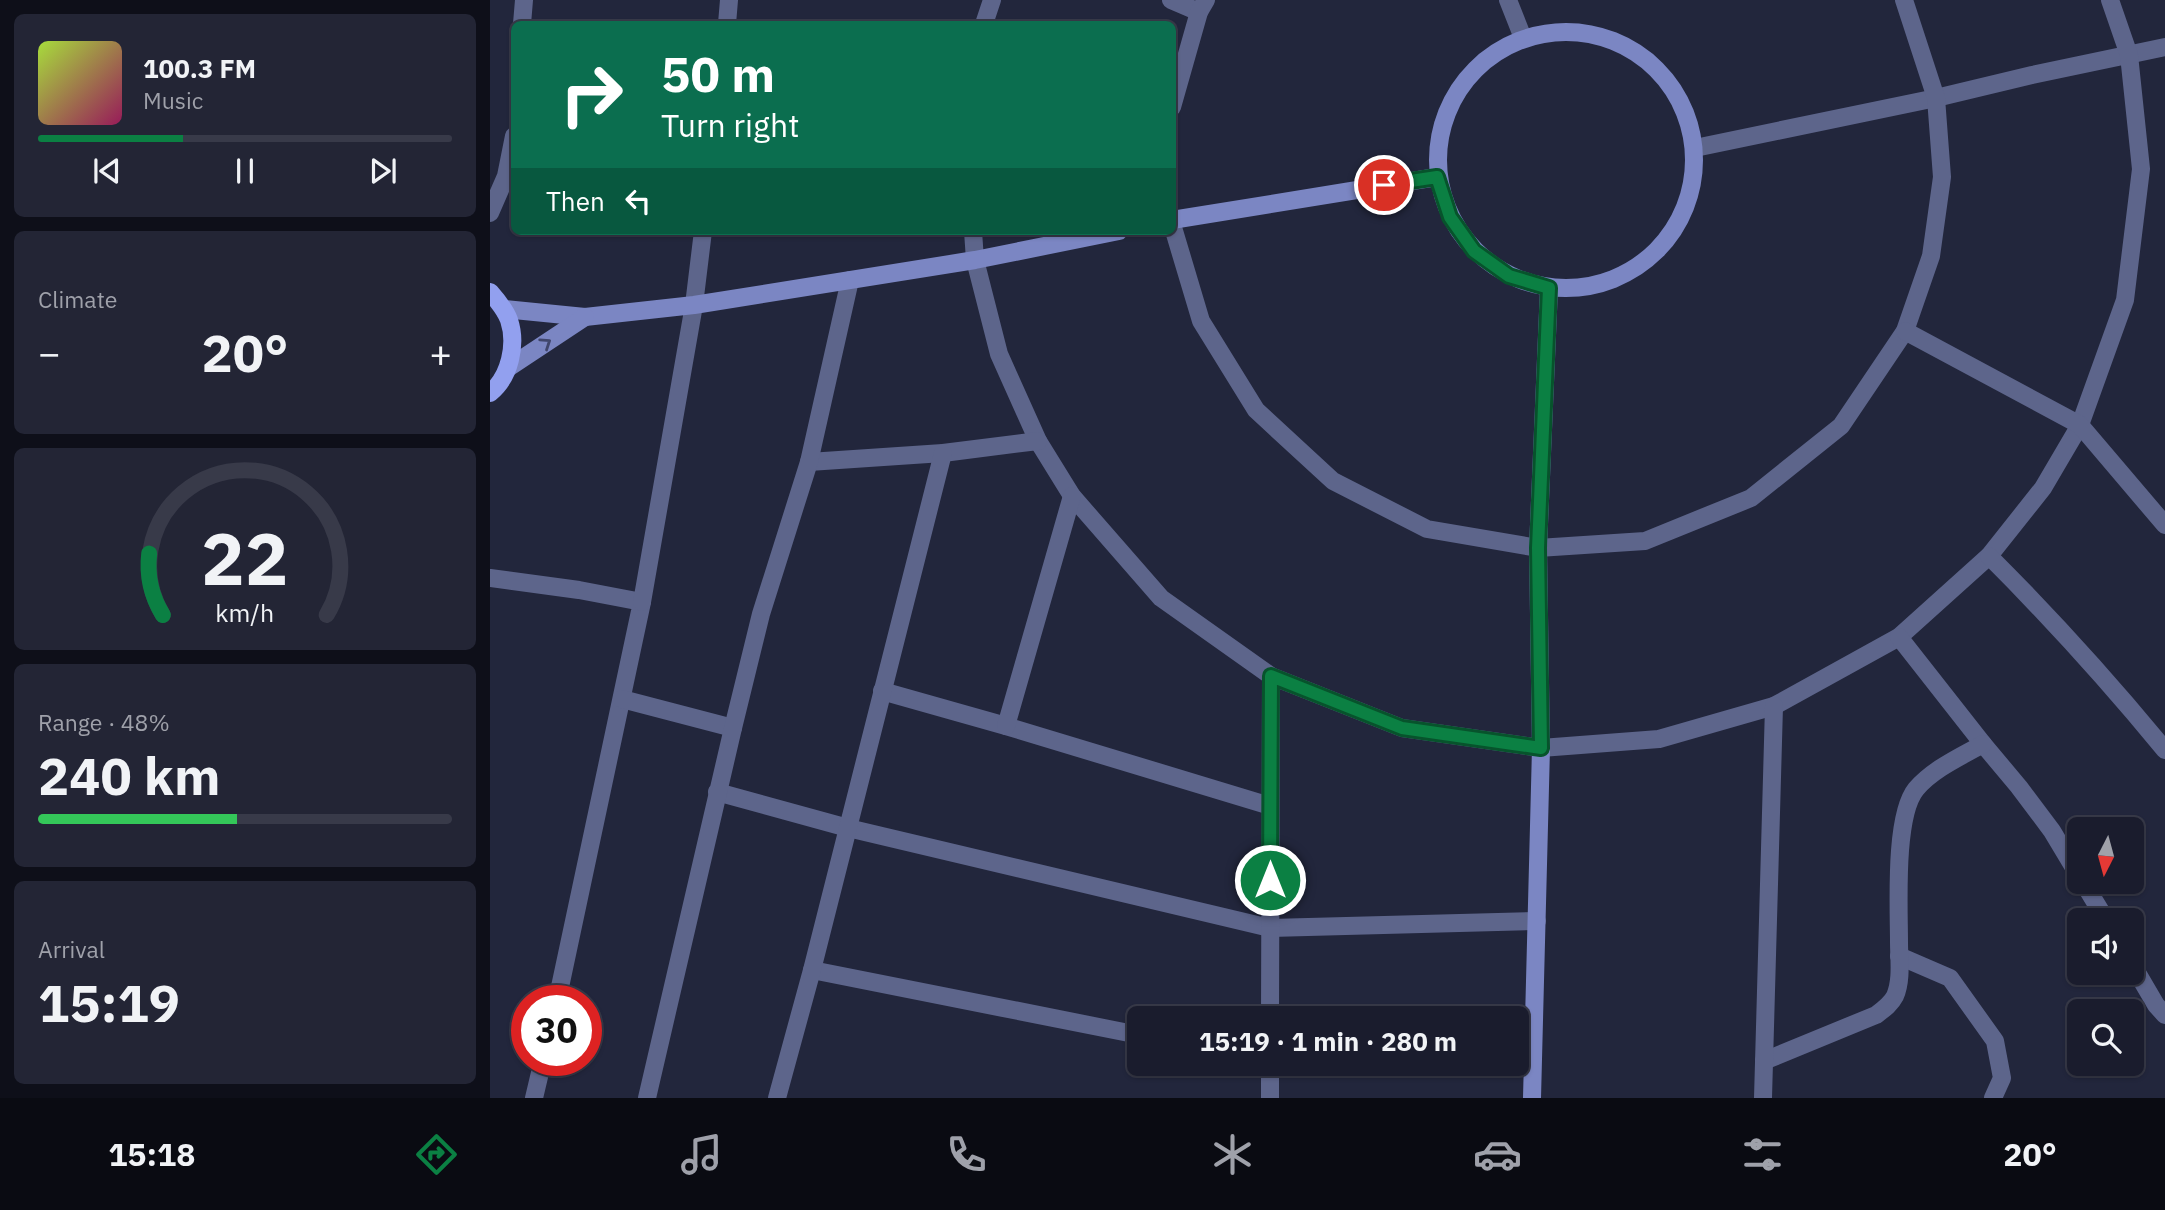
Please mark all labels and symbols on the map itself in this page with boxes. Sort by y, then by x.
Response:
pin [1354,155,1414,215]
one-way arrow [539,338,552,351]
north arrow [2067,817,2144,894]
position arrow [1233,843,1307,917]
speed limit sign: 30 [511,985,602,1076]

